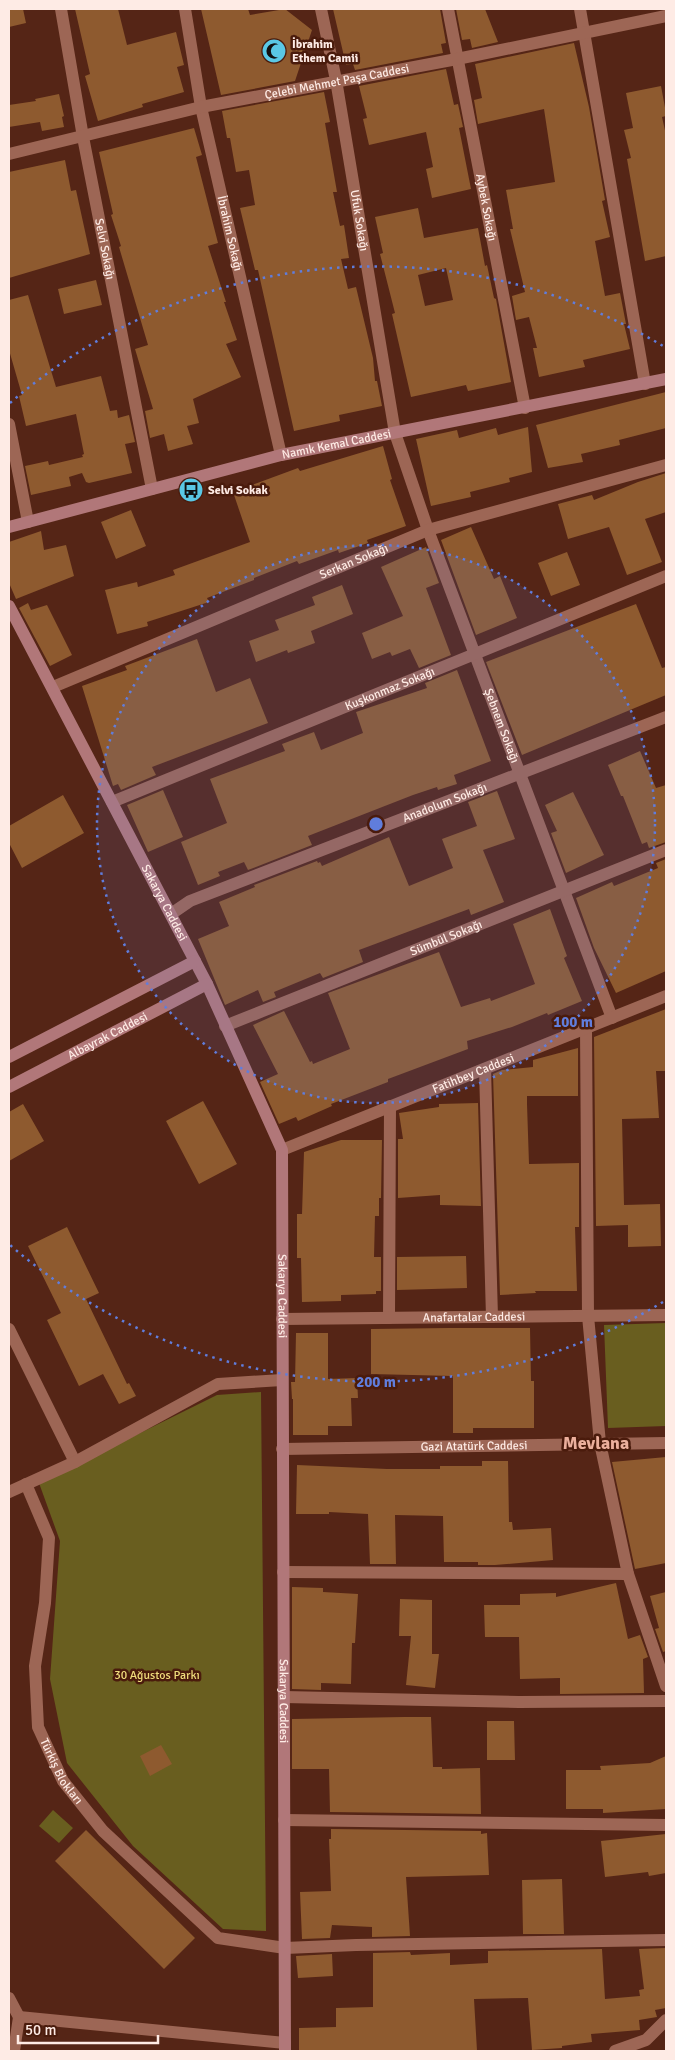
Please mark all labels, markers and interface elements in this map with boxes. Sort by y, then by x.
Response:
place label: İbrahim Ethem Camii [292,37,358,66]
mosque icon: İbrahim Ethem Camii [261,38,287,64]
street label: Çelebi Mehmet Paşa Caddesi [264,61,411,103]
street label: Aybek Sokağı [472,172,500,242]
street label: Ufuk Sokağı [346,189,371,252]
street label: İbrahim Sokağı [214,194,246,273]
street label: Selvi Sokağı [91,217,118,281]
street label: Namık Kemal Caddesi [281,426,393,463]
bus stop icon: Selvi Sokak [178,477,204,503]
place label: Selvi Sokak [208,483,268,498]
street label: Serkan Sokağı [317,541,390,583]
street label: Kuşkonmaz Sokağı [343,664,437,714]
street label: Şebnem Sokağı [480,686,522,765]
street label: Anadolum Sokağı [400,780,489,826]
centre of rings [367,815,385,833]
street label: Sakarya Caddesi [138,862,190,944]
street label: Sümbül Sokağı [408,917,485,959]
street label: Albayrak Caddesi [65,1009,150,1063]
text: 100 m [553,1013,593,1031]
street label: Fatihbey Caddesi [430,1051,517,1097]
street label: Sakarya Caddesi [274,1254,290,1338]
street label: Anafartalar Caddesi [423,1309,525,1326]
text: 200 m [356,1373,396,1391]
district label: Mevlana [563,1432,629,1454]
street label: Gazi Atatürk Caddesi [420,1438,527,1455]
street label: Sakarya Caddesi [276,1659,291,1743]
park label: 30 Ağustos Parkı [114,1668,200,1683]
street label: Türkiş Blokları [36,1736,86,1808]
scale bar [18,2012,158,2044]
text: 50 m [25,2021,56,2039]

